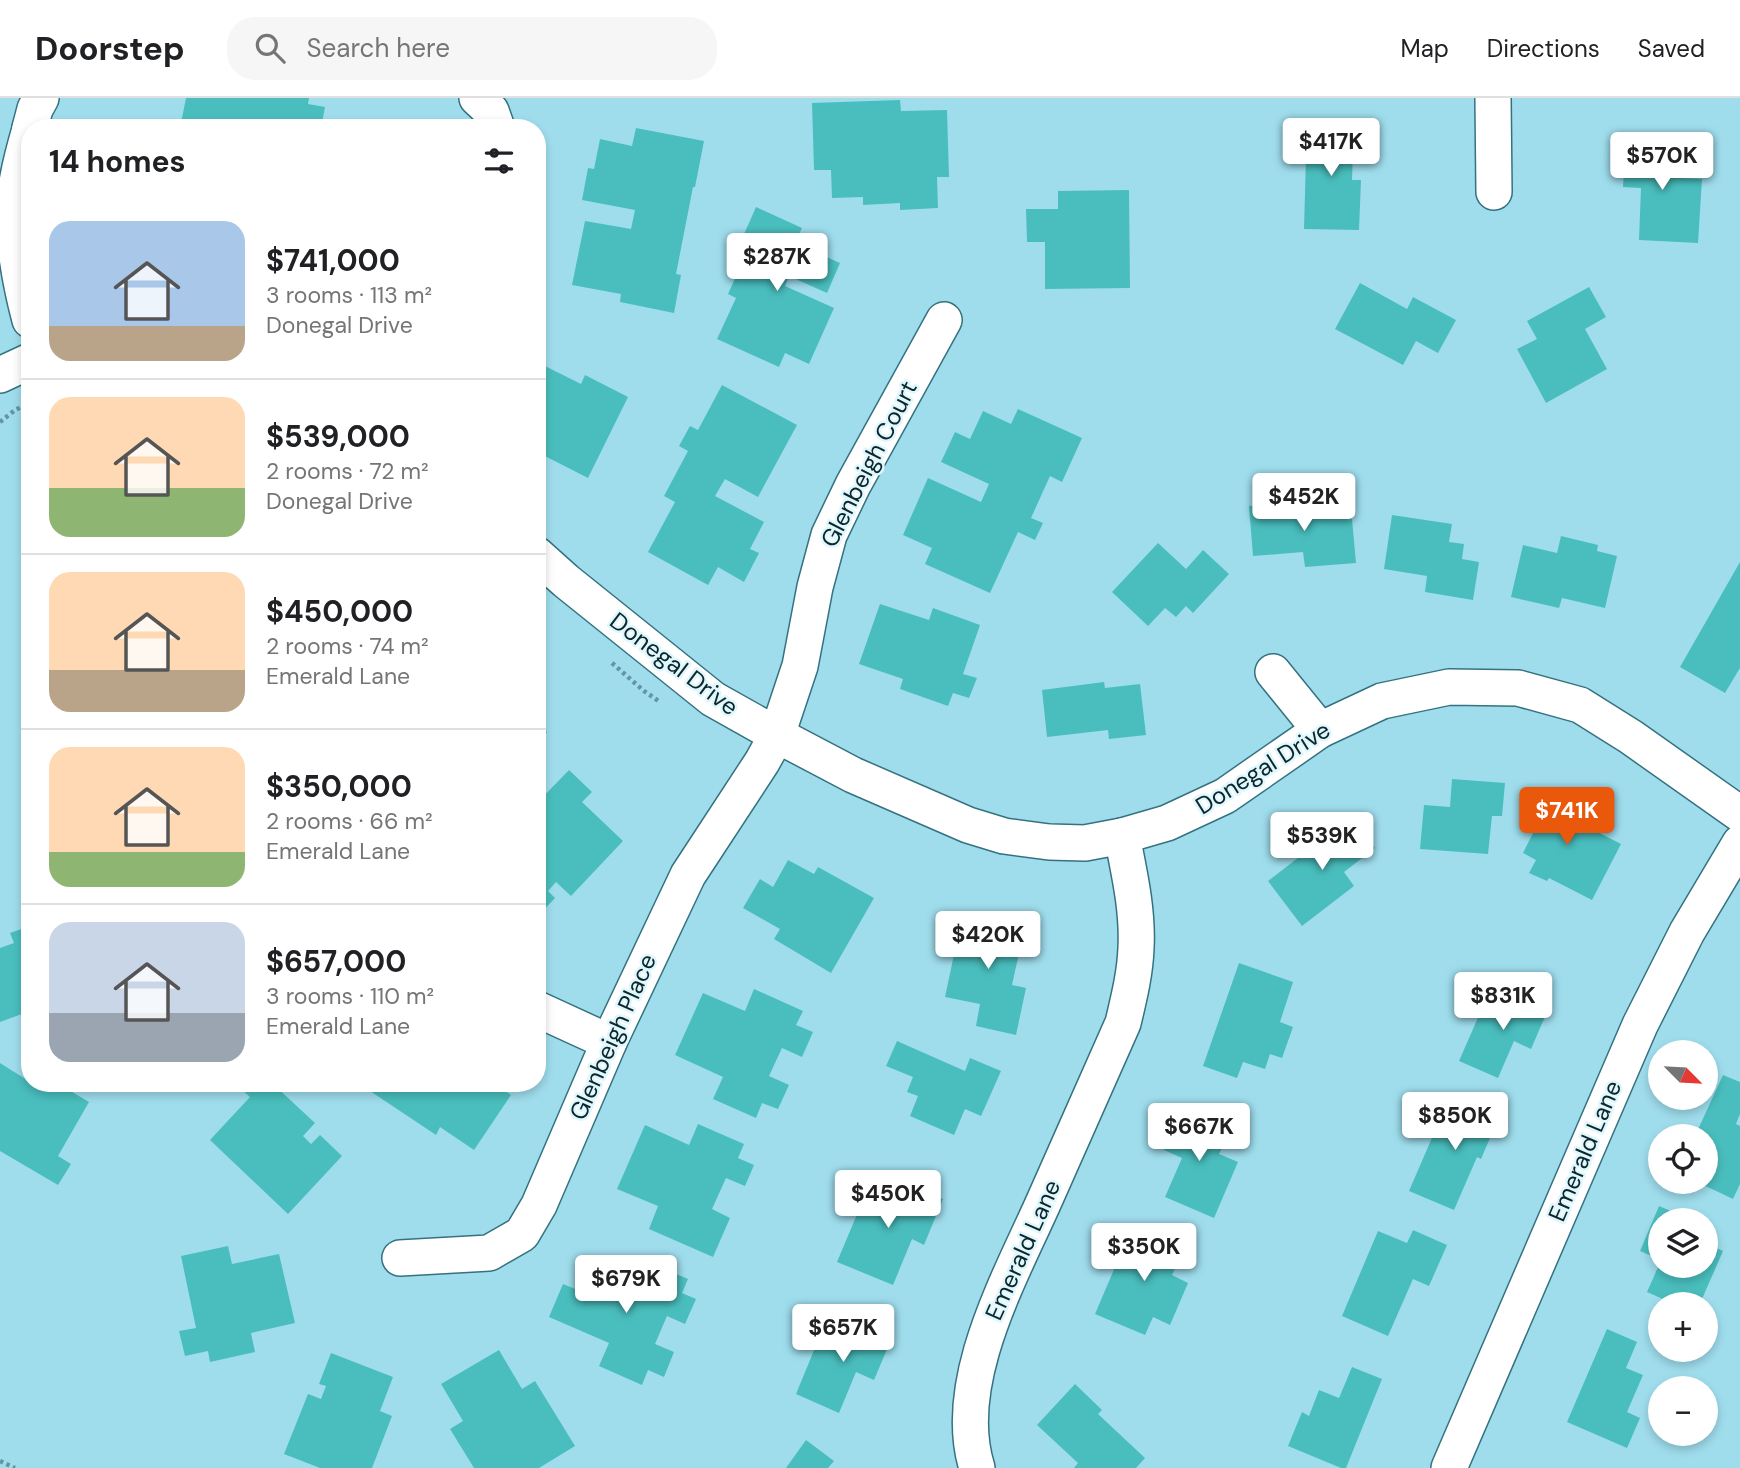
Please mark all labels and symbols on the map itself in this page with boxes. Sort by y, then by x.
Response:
pin: $417K [1282,118,1380,178]
pin: $570K [1613,132,1711,192]
pin: $287K [728,234,826,293]
street label: Glenbeigh Court [813,375,924,552]
pin: $452K [1255,474,1353,533]
street label: Donegal Drive [604,605,745,722]
street label: Donegal Drive [1190,714,1336,821]
pin: $741K [1518,788,1616,847]
pin: $539K [1273,812,1371,872]
pin: $420K [939,912,1037,971]
street label: Glenbeigh Place [562,949,663,1125]
pin: $831K [1454,972,1552,1032]
north arrow [1648,1040,1718,1110]
street label: Emerald Lane [1541,1076,1628,1226]
pin: $850K [1406,1093,1504,1152]
pin: $667K [1150,1104,1248,1163]
pin: $450K [839,1170,937,1230]
street label: Emerald Lane [978,1175,1067,1325]
pin: $350K [1095,1224,1193,1283]
pin: $679K [577,1256,675,1315]
pin: $657K [794,1304,892,1364]

